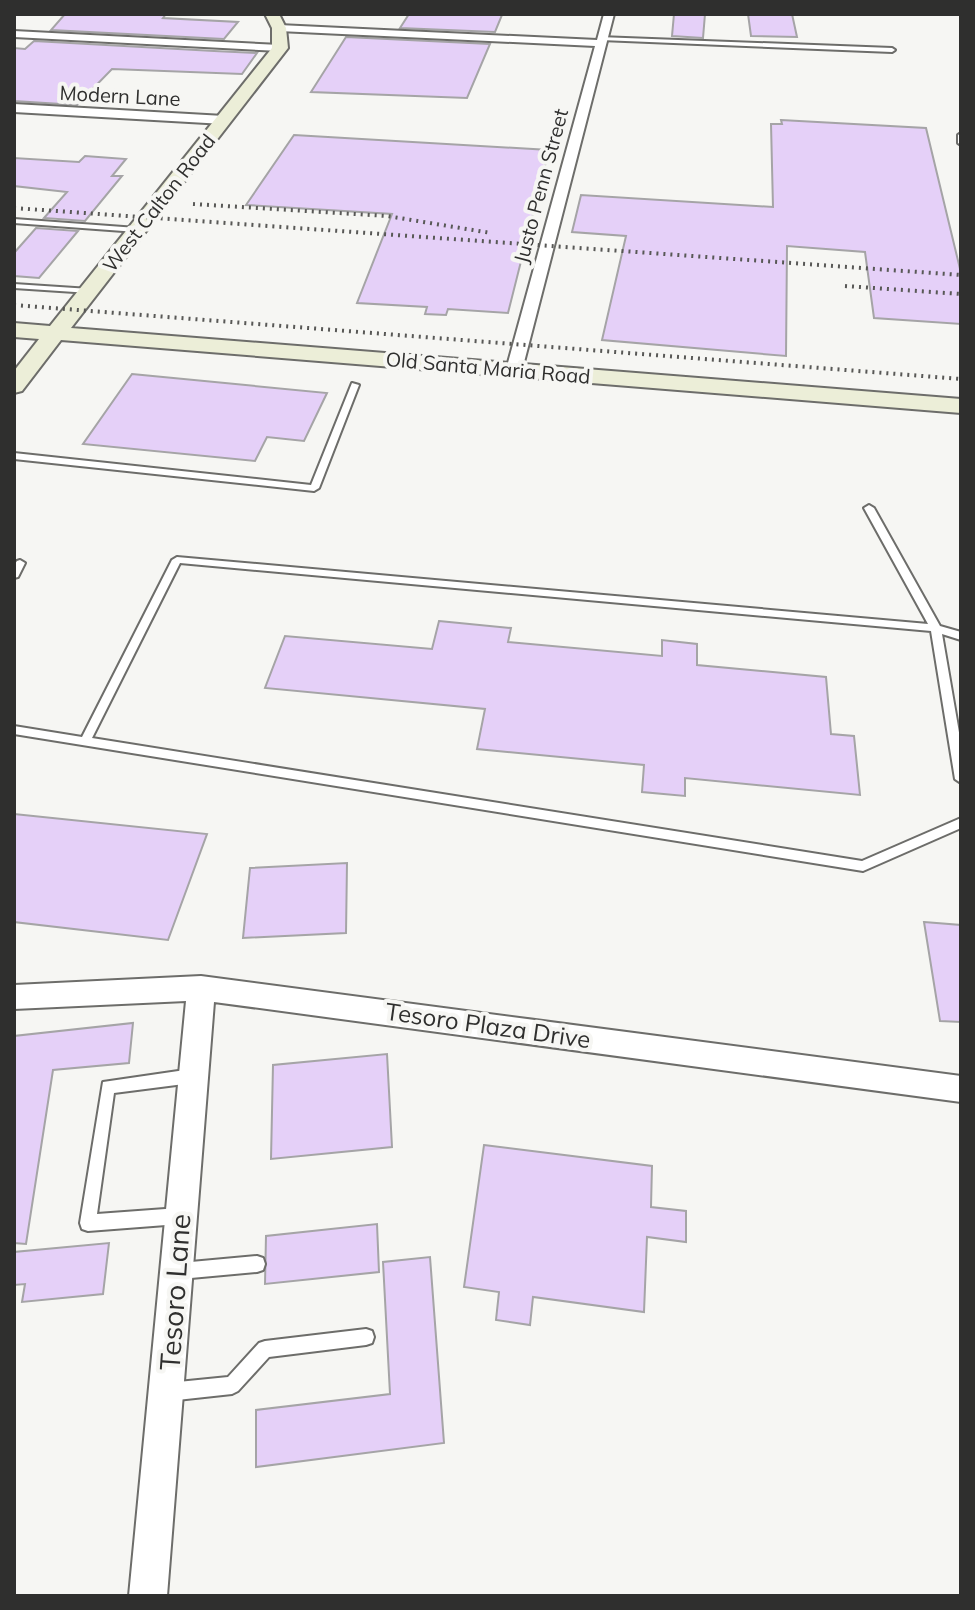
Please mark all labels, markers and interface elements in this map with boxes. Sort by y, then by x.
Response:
street label: Modern Lane [59,80,181,111]
street label: Justo Penn Street [508,106,573,266]
street label: West Calton Road [97,129,220,277]
street label: Old Santa Maria Road [385,346,591,389]
street label: Tesoro Plaza Drive [384,996,593,1054]
street label: Tesoro Lane [152,1212,197,1371]

